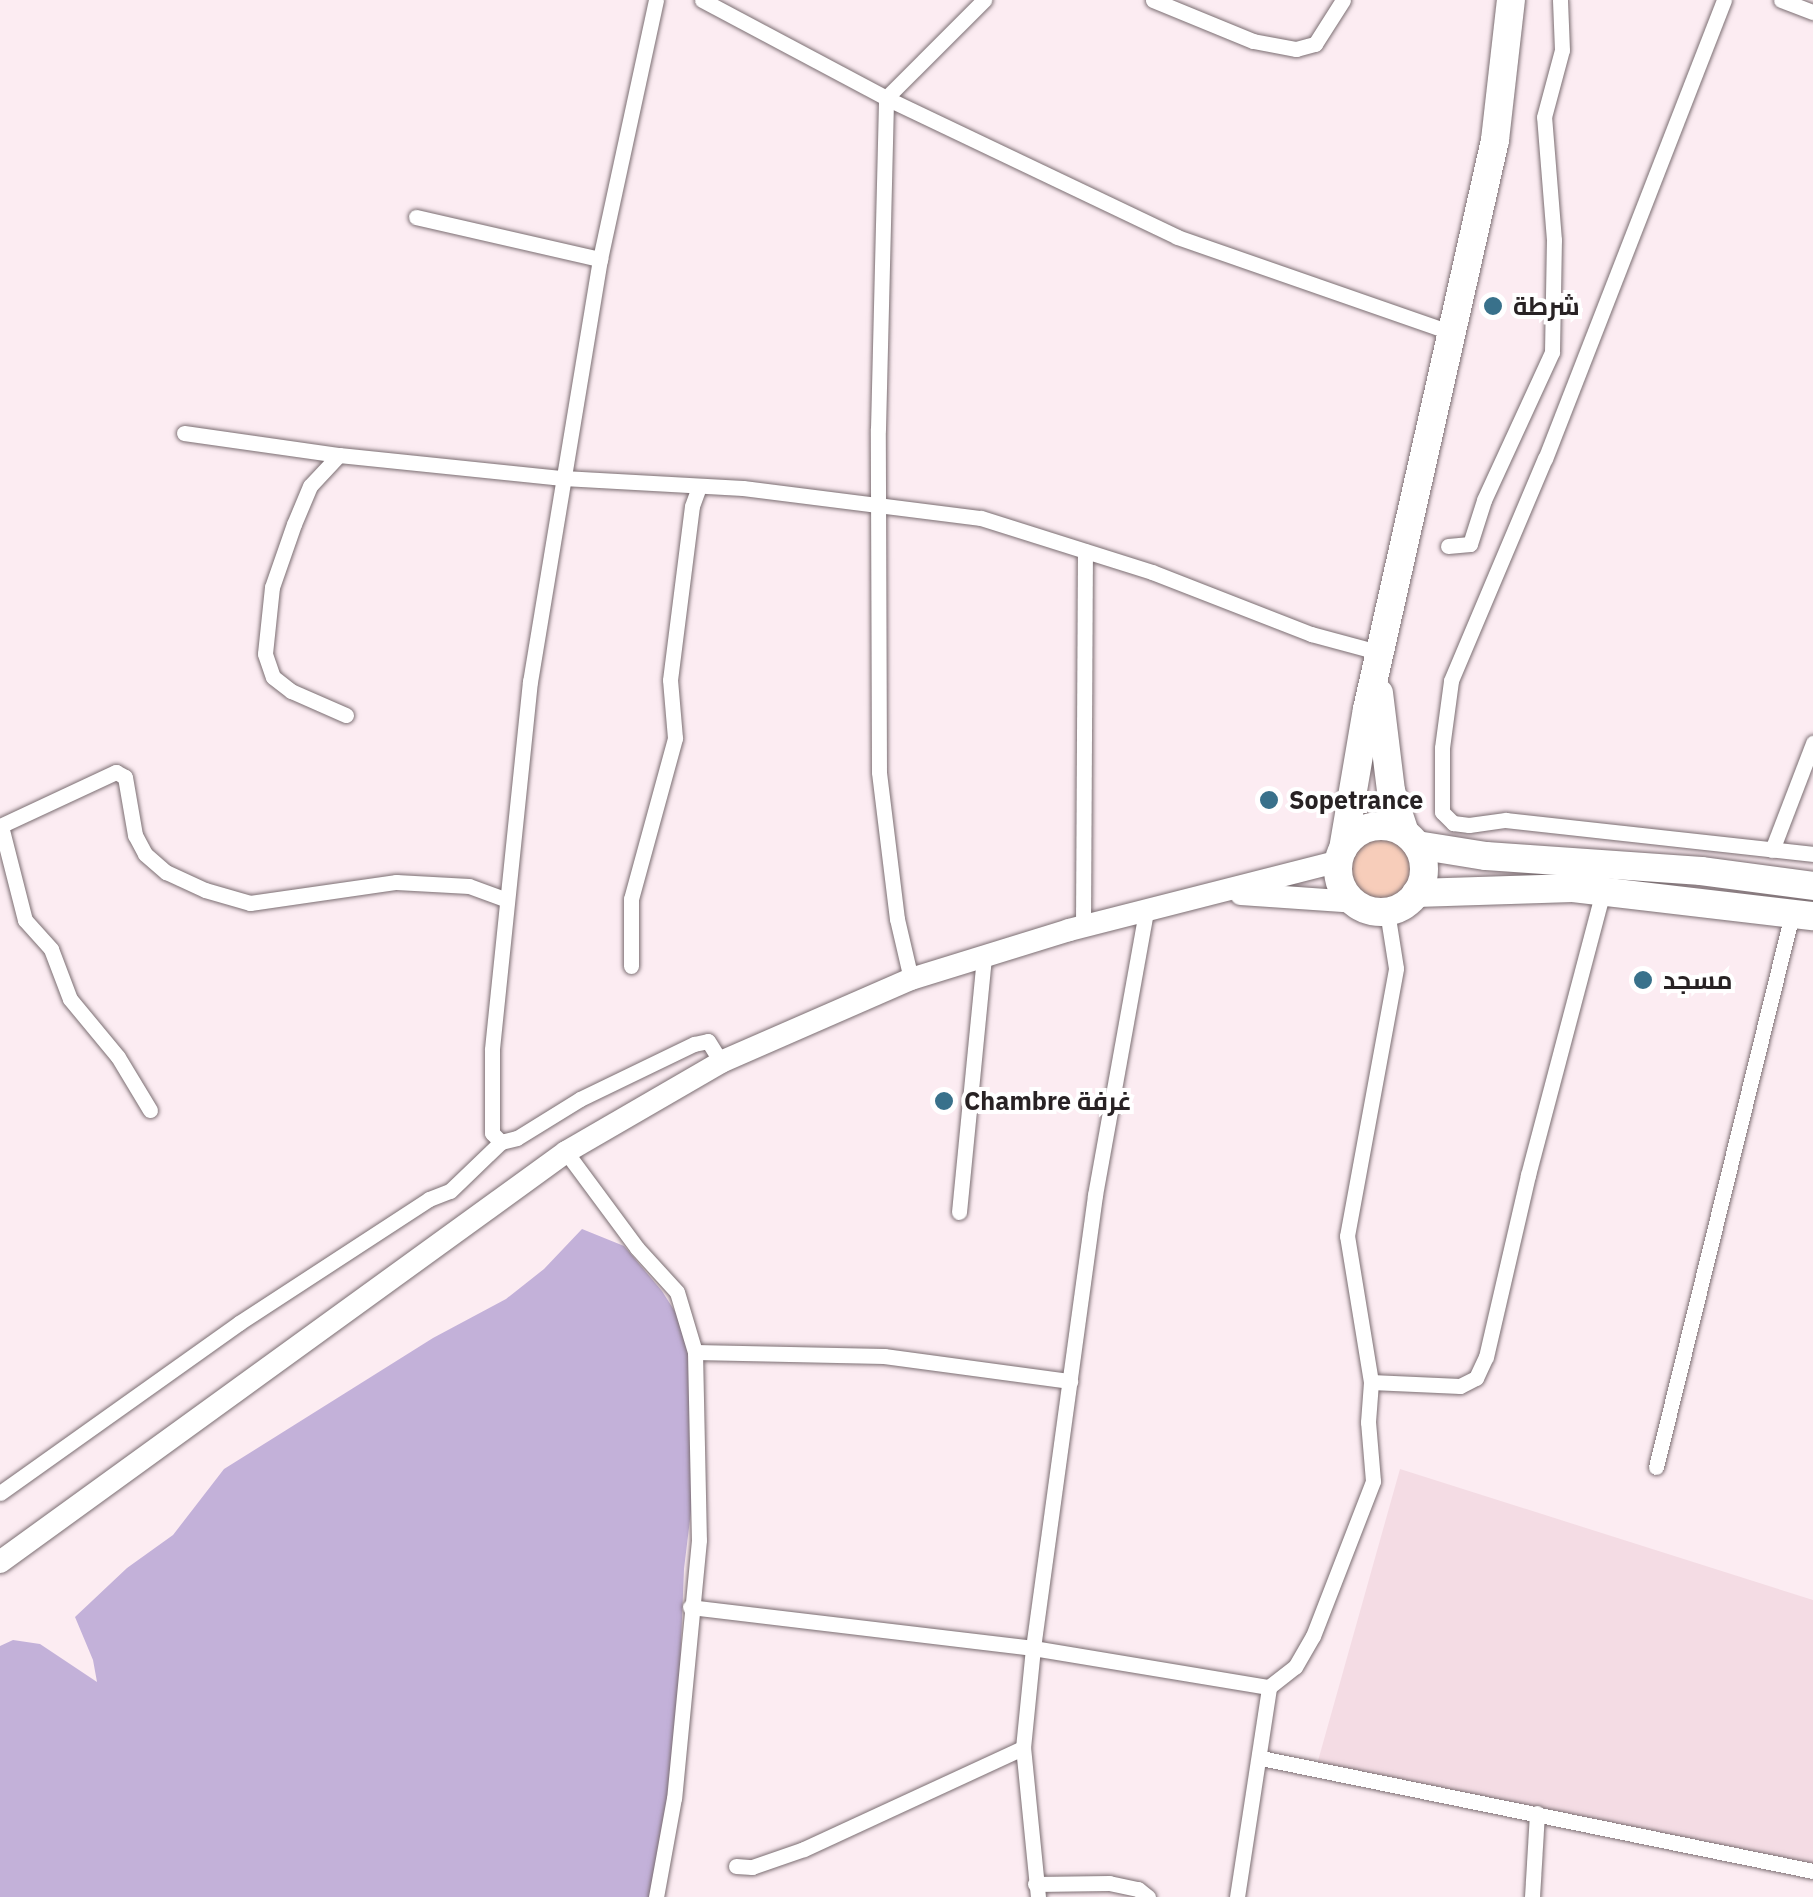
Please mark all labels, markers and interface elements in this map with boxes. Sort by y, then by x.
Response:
place label: شرطة [1513,291,1580,321]
marker: شرطة [1482,295,1504,317]
place label: Sopetrance [1289,785,1423,815]
marker: Sopetrance [1258,789,1280,811]
place label: مسجد [1663,965,1733,995]
marker: مسجد [1632,969,1654,991]
place label: Chambre غرفة [964,1086,1132,1116]
marker: Chambre غرفة [933,1090,955,1112]

